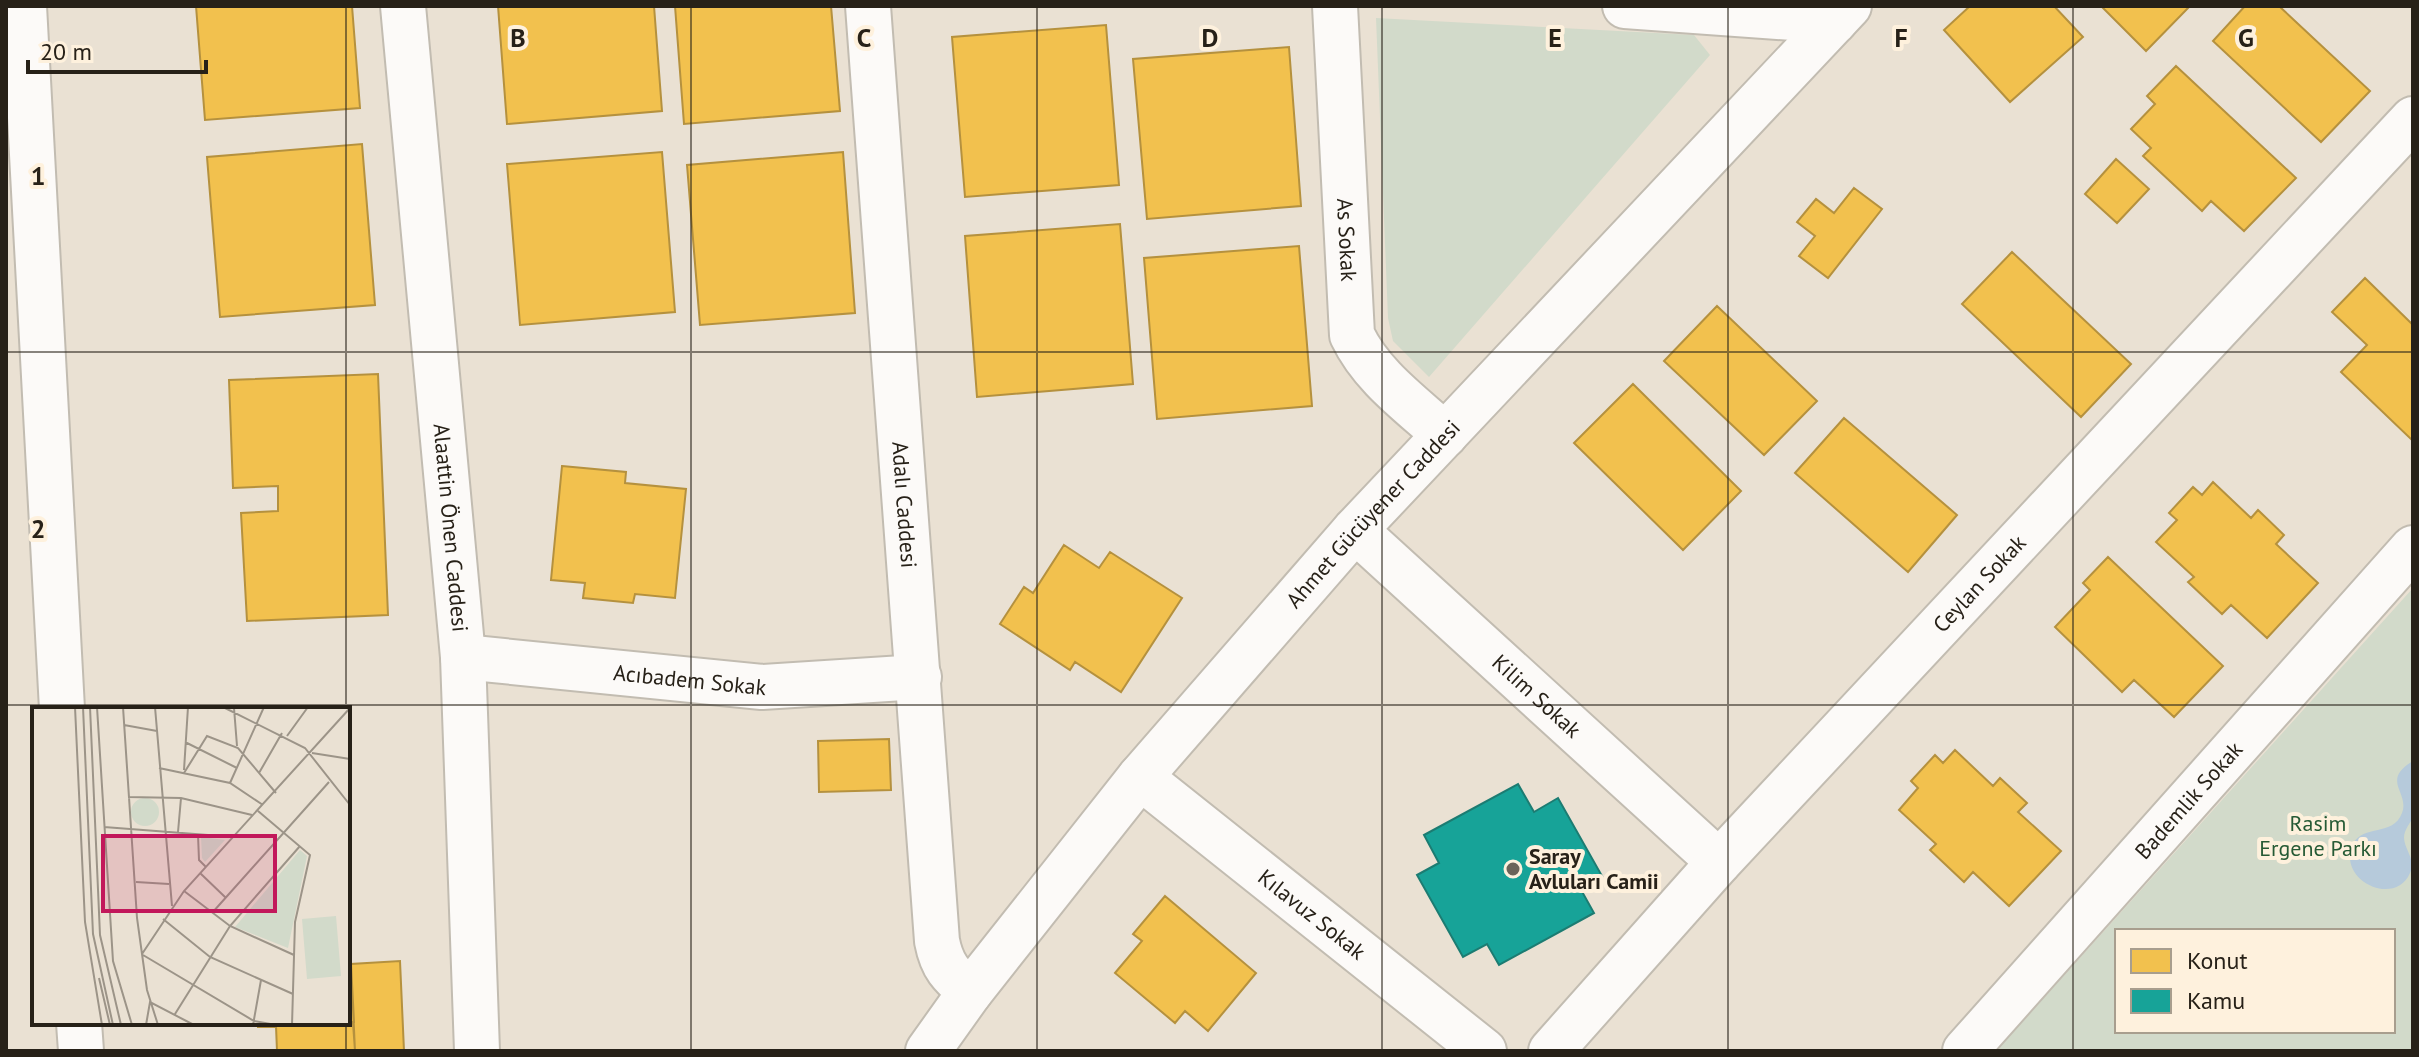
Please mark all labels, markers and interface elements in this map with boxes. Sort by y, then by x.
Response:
text: B [510,21,526,54]
text: C [857,21,871,54]
text: D [1202,21,1218,54]
text: E [1548,21,1562,54]
text: F [1894,21,1908,54]
text: G [2238,21,2254,54]
scale bar [28,24,206,74]
text: 20 m [40,36,92,67]
text: 1 [31,159,45,192]
street label: As Sokak [1331,197,1363,283]
street label: Ahmet Gücüyener Caddesi [1280,414,1466,614]
street label: Alaattin Önen Caddesi [428,422,475,633]
street label: Adalı Caddesi [886,440,923,569]
text: 2 [31,512,45,545]
street label: Ceylan Sokak [1927,528,2032,638]
street label: Kilim Sokak [1486,648,1587,744]
street label: Acıbadem Sokak [612,658,768,701]
inset map [32,707,350,1025]
street label: Bademlik Sokak [2129,735,2249,865]
park label: Rasim Ergene Parkı [2259,809,2377,862]
place label: Saray Avluları Camii [1529,842,1659,895]
marker: Saray Avluları Camii [1504,860,1522,878]
street label: Kılavuz Sokak [1253,863,1372,966]
legend [2115,929,2395,1033]
text: Konut [2187,945,2248,976]
text: Kamu [2187,985,2245,1016]

